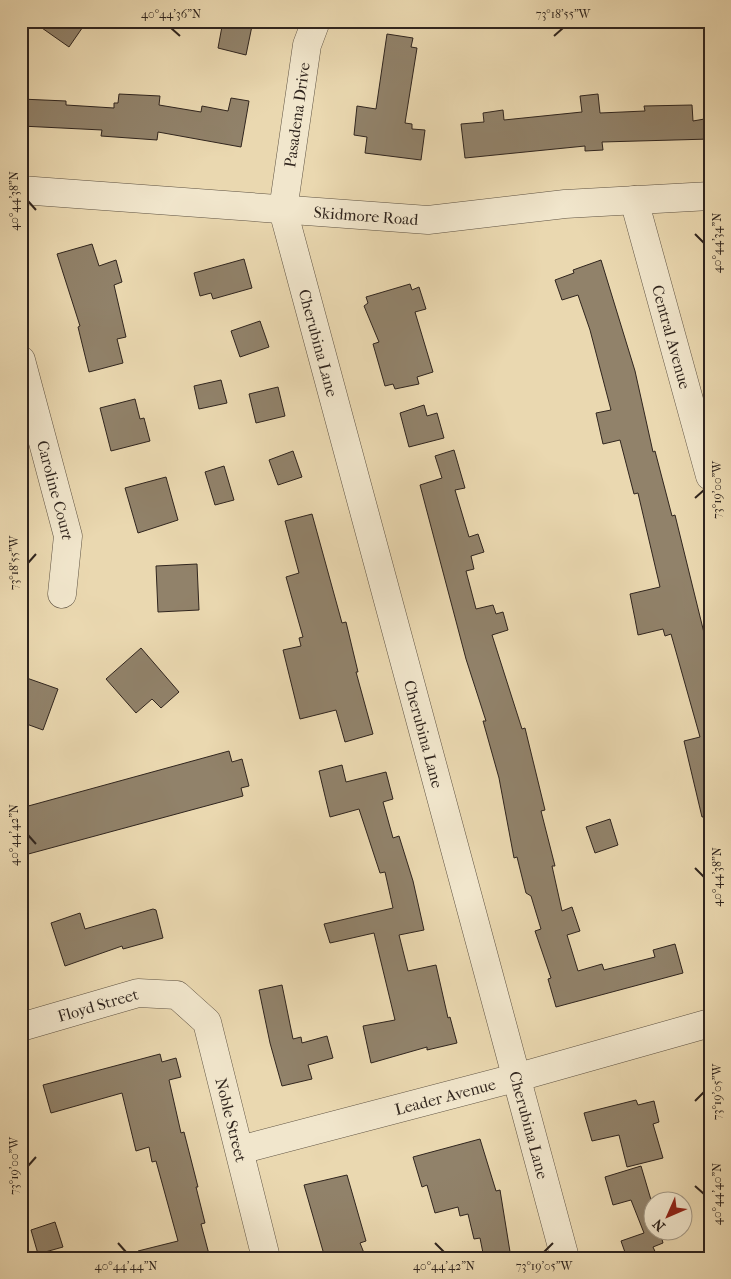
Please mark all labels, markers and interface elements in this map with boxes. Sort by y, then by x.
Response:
text: 40°44'36"N [141,7,201,21]
text: 73°18'55"W [536,7,592,21]
street label: Pasadena Drive [280,61,314,169]
text: 40°44'38"N [7,171,21,231]
street label: Skidmore Road [313,202,419,229]
text: 40°44'34"N [710,213,724,273]
street label: Central Avenue [648,283,695,391]
street label: Cherubina Lane [295,287,342,399]
street label: Caroline Court [33,438,78,542]
text: 73°19'00"W [710,460,724,519]
text: 73°18'55"W [7,534,21,590]
street label: Cherubina Lane [400,678,448,790]
text: 40°44'42"N [7,804,21,866]
text: 40°44'38"N [710,847,724,907]
street label: Floyd Street [55,984,141,1025]
text: 73°19'05"W [710,1063,724,1120]
street label: Cherubina Lane [506,1069,553,1181]
street label: Leader Avenue [393,1074,498,1119]
street label: Noble Street [212,1076,251,1164]
text: 73°19'00"W [7,1136,21,1195]
text: 40°44'40"N [710,1163,724,1225]
north arrow [644,1192,694,1242]
text: N [649,1215,669,1235]
text: 40°44'44"N [95,1259,157,1273]
text: 40°44'42"N [413,1259,475,1273]
text: 73°19'05"W [516,1259,573,1273]

